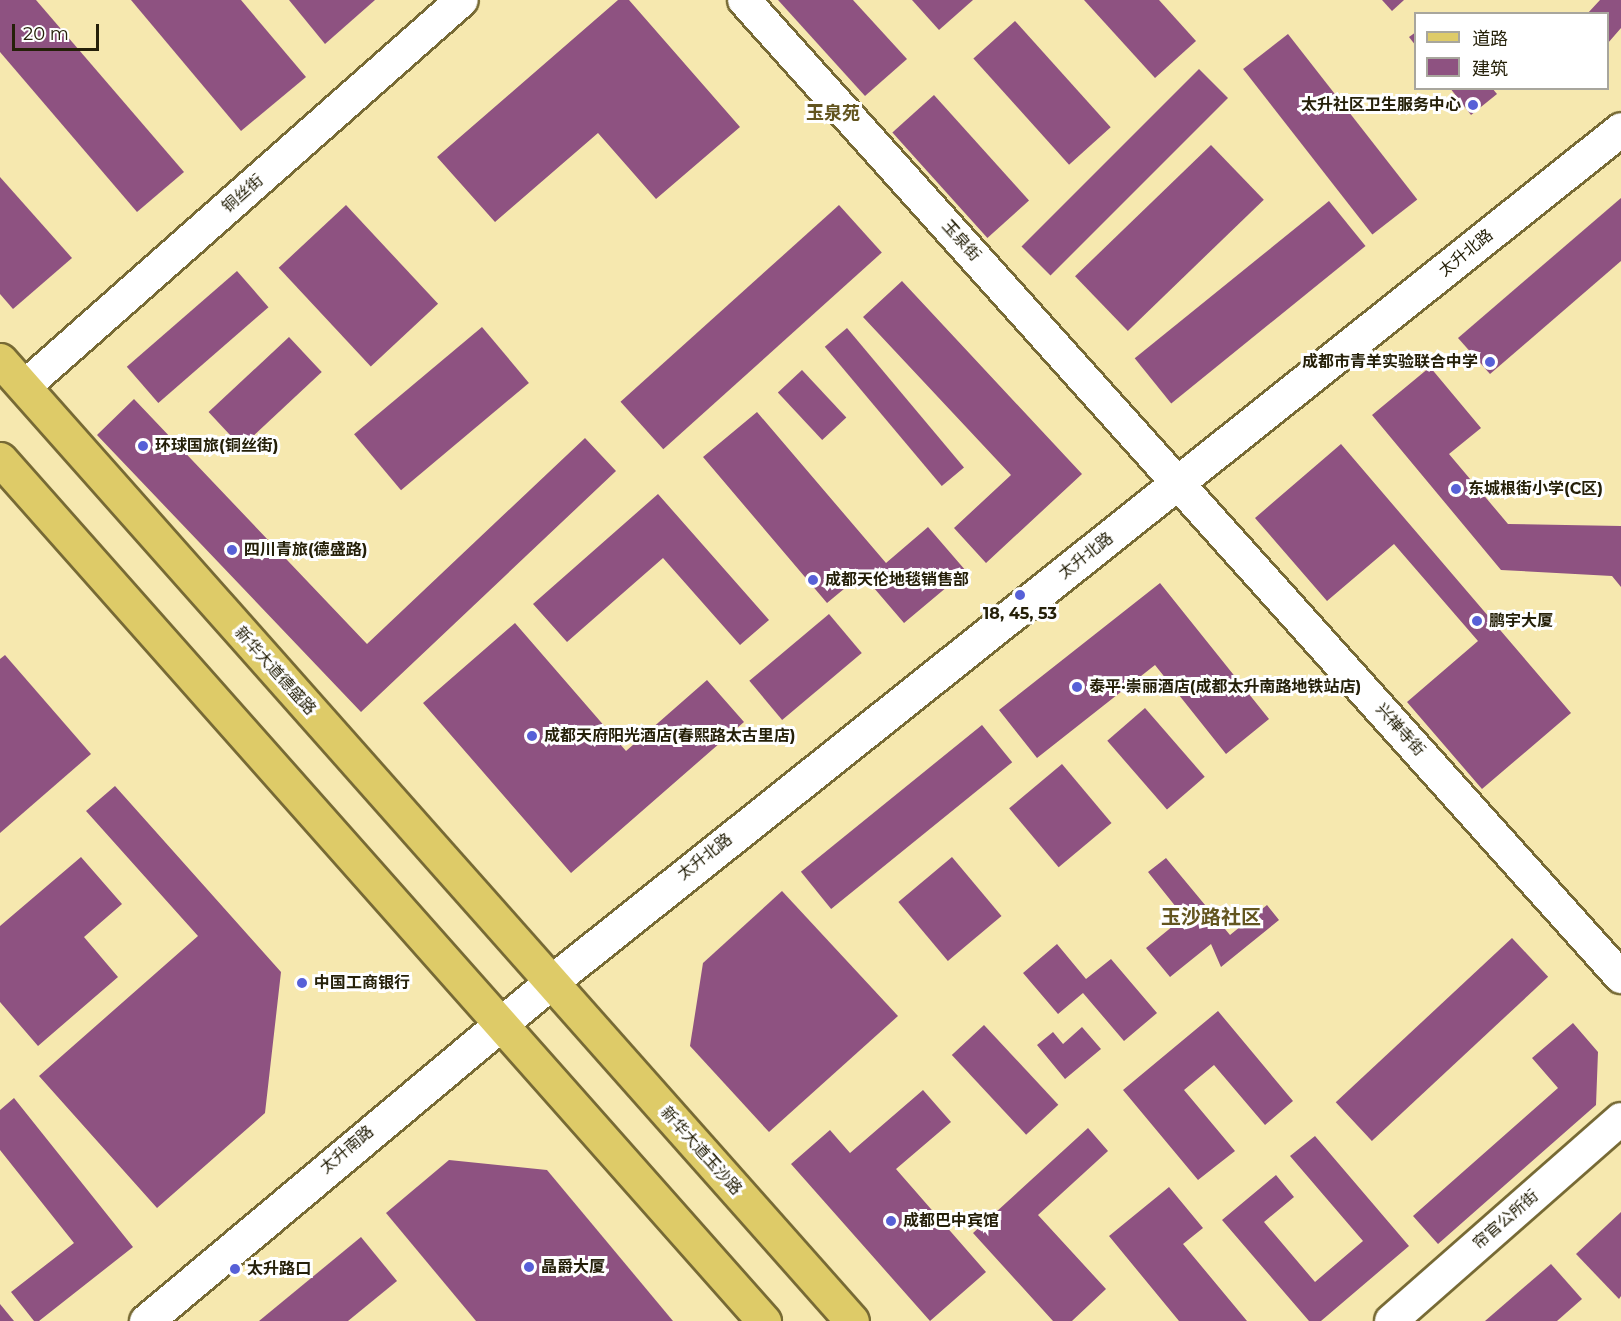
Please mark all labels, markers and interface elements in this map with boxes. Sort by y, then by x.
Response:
scale bar [15,12,102,50]
legend [1414,12,1609,90]
text: 20 m [23,23,69,45]
text: 道路 [1472,28,1508,50]
text: 建筑 [1472,58,1508,80]
place label: 太升社区卫生服务中心 [1301,95,1461,115]
marker: 太升社区卫生服务中心 [1466,98,1480,112]
district label: 玉泉苑 [806,102,860,124]
street label: 铜丝街 [219,171,267,217]
street label: 玉泉街 [938,217,984,265]
street label: 太升北路 [1435,225,1497,281]
place label: 成都市青羊实验联合中学 [1302,352,1478,372]
marker: 成都市青羊实验联合中学 [1483,355,1497,369]
place label: 环球国旅(铜丝街) [155,436,278,456]
marker: 环球国旅(铜丝街) [136,439,150,453]
place label: 东城根街小学(C区) [1468,479,1603,499]
marker: 东城根街小学(C区) [1449,482,1463,496]
street label: 太升北路 [1055,529,1117,583]
place label: 四川青旅(德盛路) [244,540,367,560]
marker: 四川青旅(德盛路) [225,543,239,557]
place label: 成都天伦地毯销售部 [825,570,969,590]
marker: 成都天伦地毯销售部 [806,573,820,587]
marker: 18, 45, 53 [1013,588,1027,602]
place label: 18, 45, 53 [983,604,1057,624]
place label: 鹏宇大厦 [1489,611,1553,631]
marker: 鹏宇大厦 [1470,614,1484,628]
street label: 新华大道德盛路 [230,623,320,719]
place label: 泰平·崇丽酒店(成都太升南路地铁站店) [1089,677,1361,697]
marker: 泰平·崇丽酒店(成都太升南路地铁站店) [1070,680,1084,694]
street label: 兴禅寺街 [1371,700,1429,760]
place label: 成都天府阳光酒店(春熙路太古里店) [544,726,795,746]
marker: 成都天府阳光酒店(春熙路太古里店) [525,729,539,743]
street label: 太升北路 [674,830,736,884]
district label: 玉沙路社区 [1161,905,1261,929]
place label: 中国工商银行 [314,973,410,993]
marker: 中国工商银行 [295,976,309,990]
street label: 新华大道玉沙路 [656,1103,746,1199]
street label: 太升南路 [316,1122,378,1178]
street label: 帘官公所街 [1470,1187,1542,1253]
place label: 成都巴中宾馆 [903,1211,999,1231]
marker: 成都巴中宾馆 [884,1214,898,1228]
place label: 晶爵大厦 [541,1257,605,1277]
place label: 太升路口 [247,1259,311,1279]
marker: 晶爵大厦 [522,1260,536,1274]
marker: 太升路口 [228,1262,242,1276]

